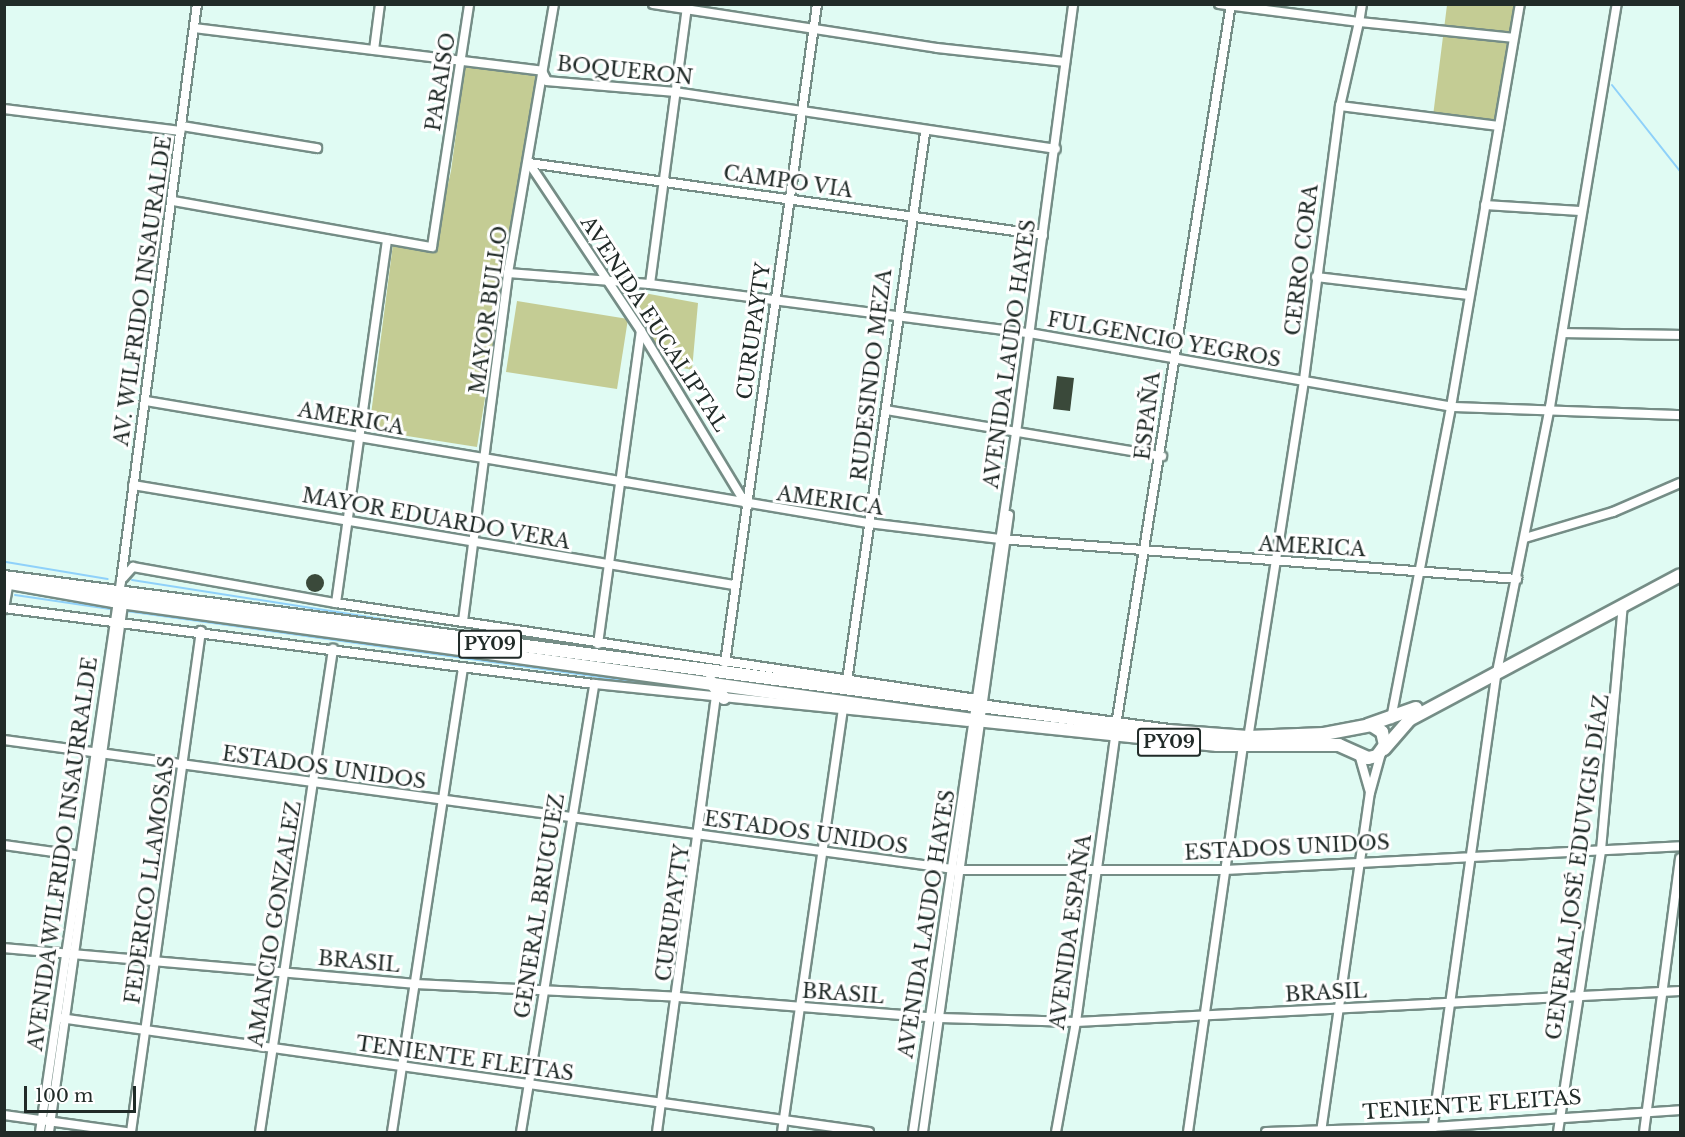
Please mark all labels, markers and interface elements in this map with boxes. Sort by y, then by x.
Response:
street label: PARAISO [421,31,461,133]
street label: BOQUERON [556,52,694,90]
street label: AV. WILFRIDO INSAURALDE [109,134,177,448]
street label: CAMPO VIA [721,161,855,203]
street label: CERRO CORA [1281,183,1323,337]
street label: AVENIDA EUCALIPTAL [575,211,733,437]
street label: AVENIDA LAUDO HAYES [979,218,1041,490]
street label: MAYOR BULLO [465,224,513,396]
street label: CURUPAYTY [733,261,775,401]
street label: RUDESINDO MEZA [847,268,897,482]
street label: FULGENCIO YEGROS [1045,308,1283,372]
street label: ESPAÑA [1131,371,1165,461]
street label: AMERICA [296,398,406,440]
street label: AMERICA [775,482,885,520]
street label: MAYOR EDUARDO VERA [299,483,573,555]
street label: AMERICA [1258,532,1366,562]
road number: PY09 [457,629,523,659]
street label: AVENIDA WILFRIDO INSAURRALDE [23,655,103,1053]
street label: GENERAL JOSÉ EDUVIGIS DÍAZ [1542,692,1614,1042]
road number: PY09 [1136,727,1202,757]
street label: ESTADOS UNIDOS [221,742,427,794]
street label: FEDERICO LLAMOSAS [121,754,179,1006]
street label: AVENIDA LAUDO HAYES [894,788,960,1060]
street label: GENERAL BRUGUEZ [510,791,570,1021]
street label: AMANCIO GONZALEZ [244,799,306,1049]
street label: ESTADOS UNIDOS [703,807,909,859]
street label: ESTADOS UNIDOS [1184,831,1390,865]
street label: AVENIDA ESPAÑA [1045,833,1097,1031]
street label: CURUPAYTY [652,843,694,983]
street label: BRASIL [317,946,401,978]
street label: BRASIL [801,979,885,1009]
street label: BRASIL [1284,979,1368,1007]
street label: TENIENTE FLEITAS [355,1032,575,1086]
scale bar [27,1074,140,1112]
text: 100 m [35,1085,93,1107]
street label: TENIENTE FLEITAS [1362,1085,1582,1125]

